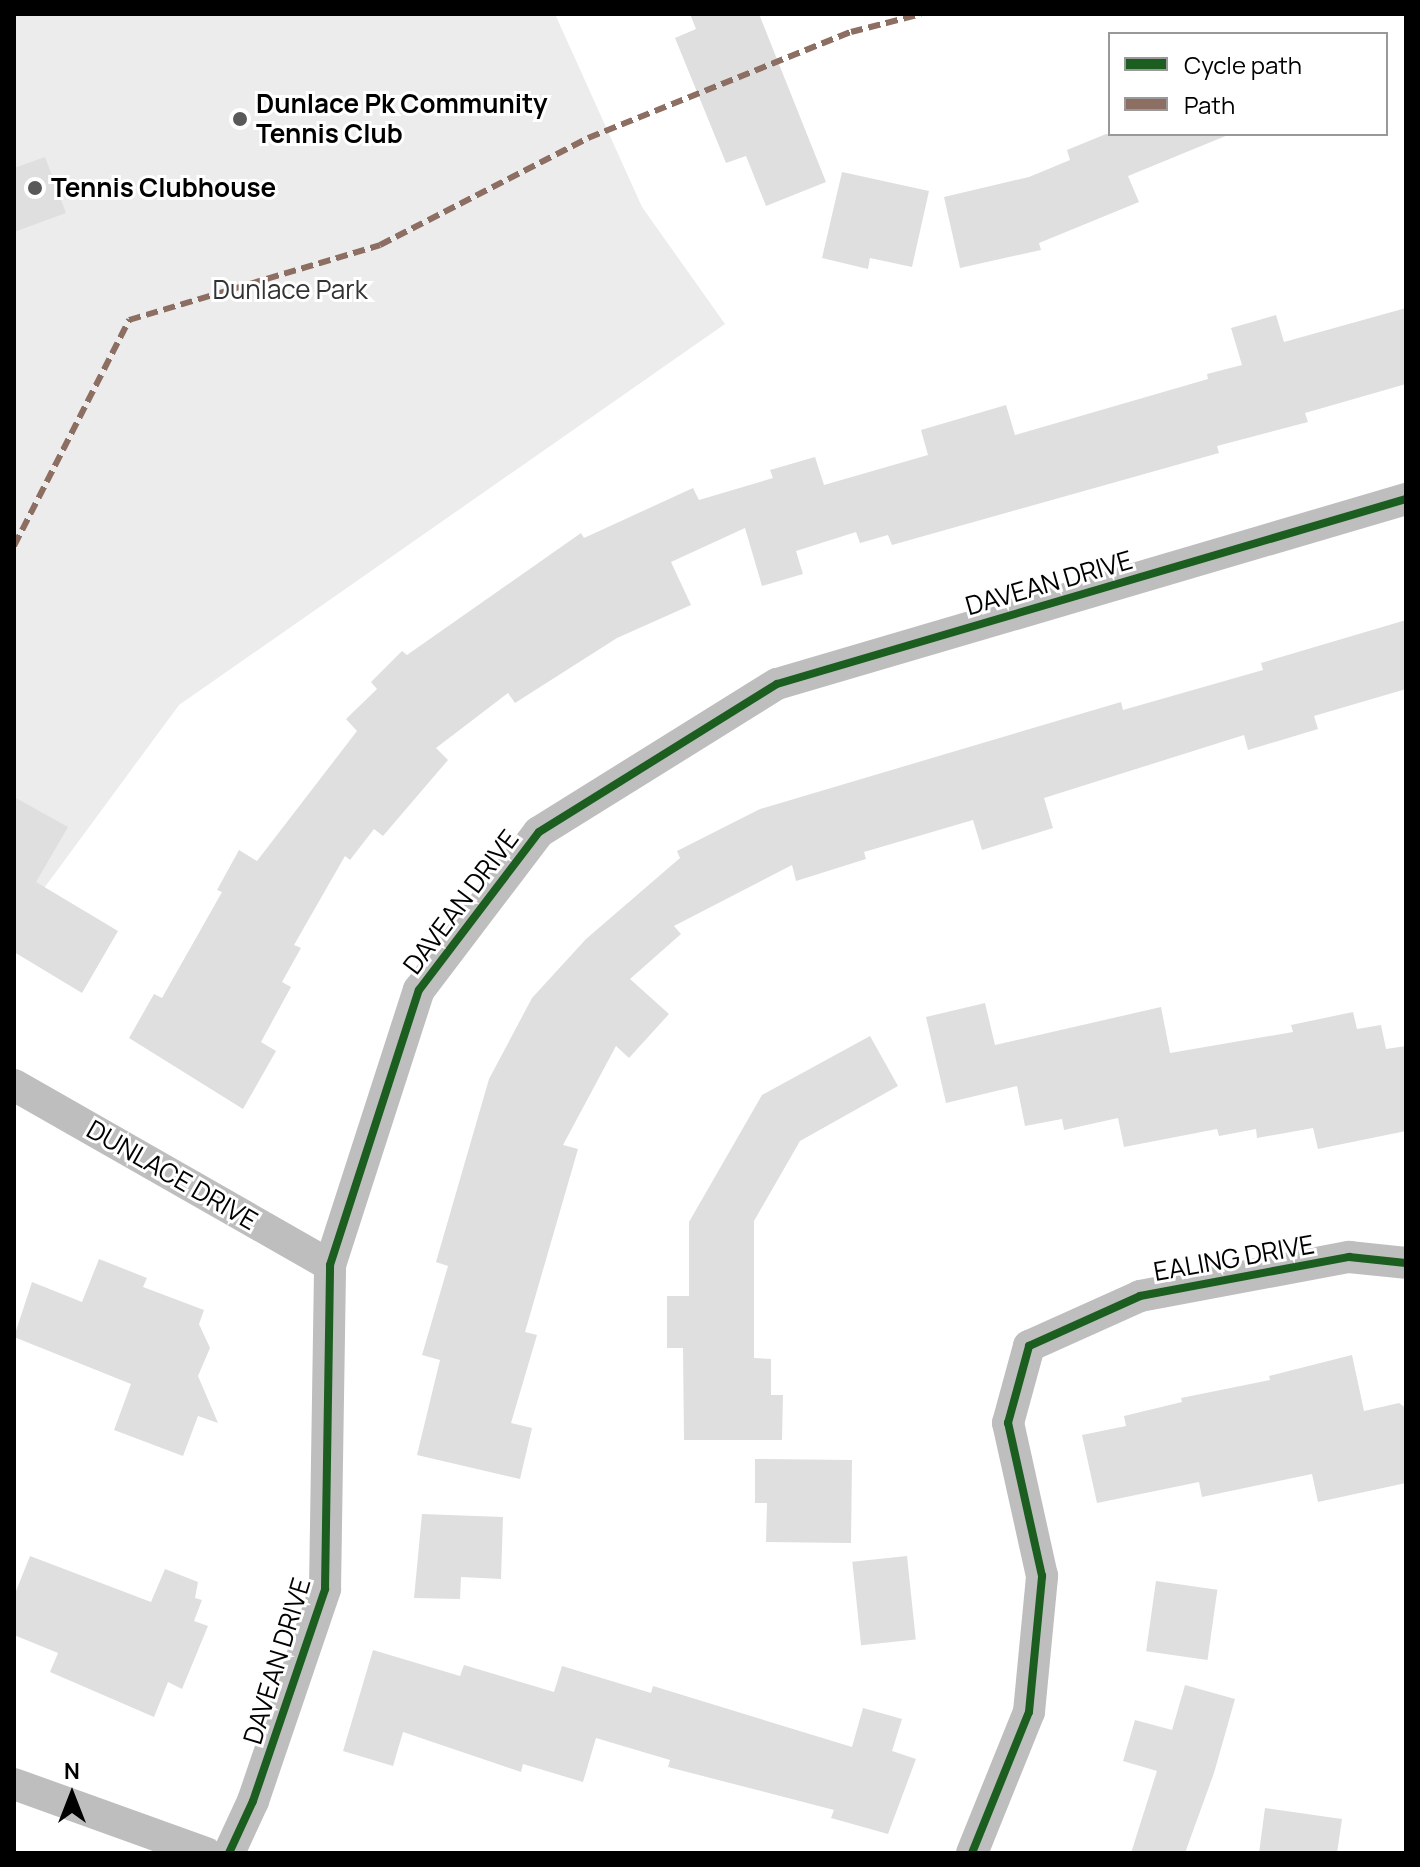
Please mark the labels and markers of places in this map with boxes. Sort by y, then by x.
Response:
place label: Dunlace Pk Community Tennis Club [256,88,547,150]
marker: Dunlace Pk Community Tennis Club [231,110,249,128]
place label: Tennis Clubhouse [51,172,276,204]
marker: Tennis Clubhouse [26,179,44,197]

